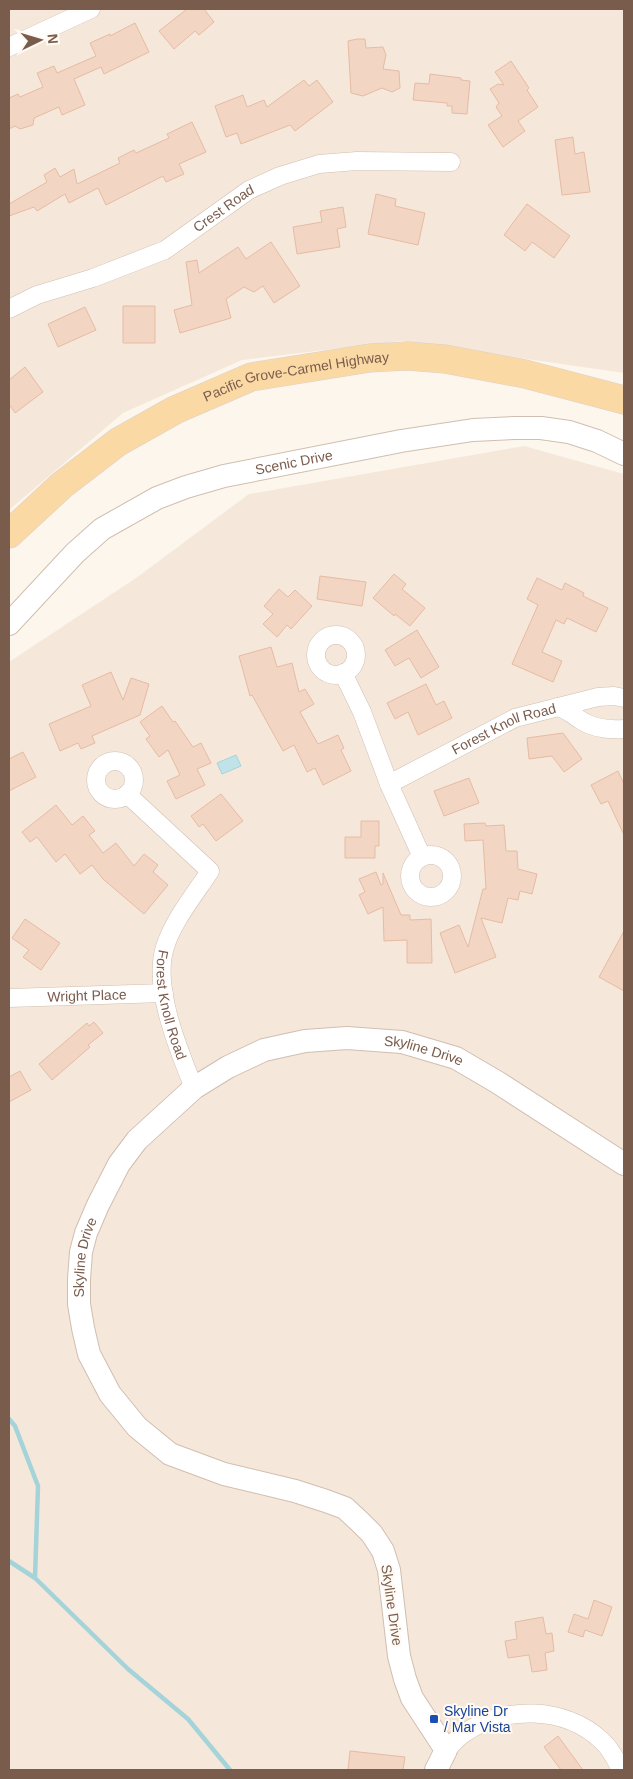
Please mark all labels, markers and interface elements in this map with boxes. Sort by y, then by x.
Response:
north arrow [15,15,65,65]
text: N [45,33,61,45]
street label: Crest Road [190,181,256,235]
street label: Pacific Grove-Carmel Highway [201,349,389,405]
street label: Scenic Drive [254,447,334,478]
street label: Forest Knoll Road [449,700,558,758]
street label: Forest Knoll Road [154,948,190,1062]
street label: Wright Place [47,986,127,1005]
street label: Skyline Drive [384,1033,467,1069]
street label: Skyline Drive [71,1214,100,1298]
street label: Skyline Drive [378,1563,406,1647]
place label: Skyline Dr / Mar Vista [444,1703,511,1735]
marker: Skyline Dr / Mar Vista [428,1713,440,1725]

